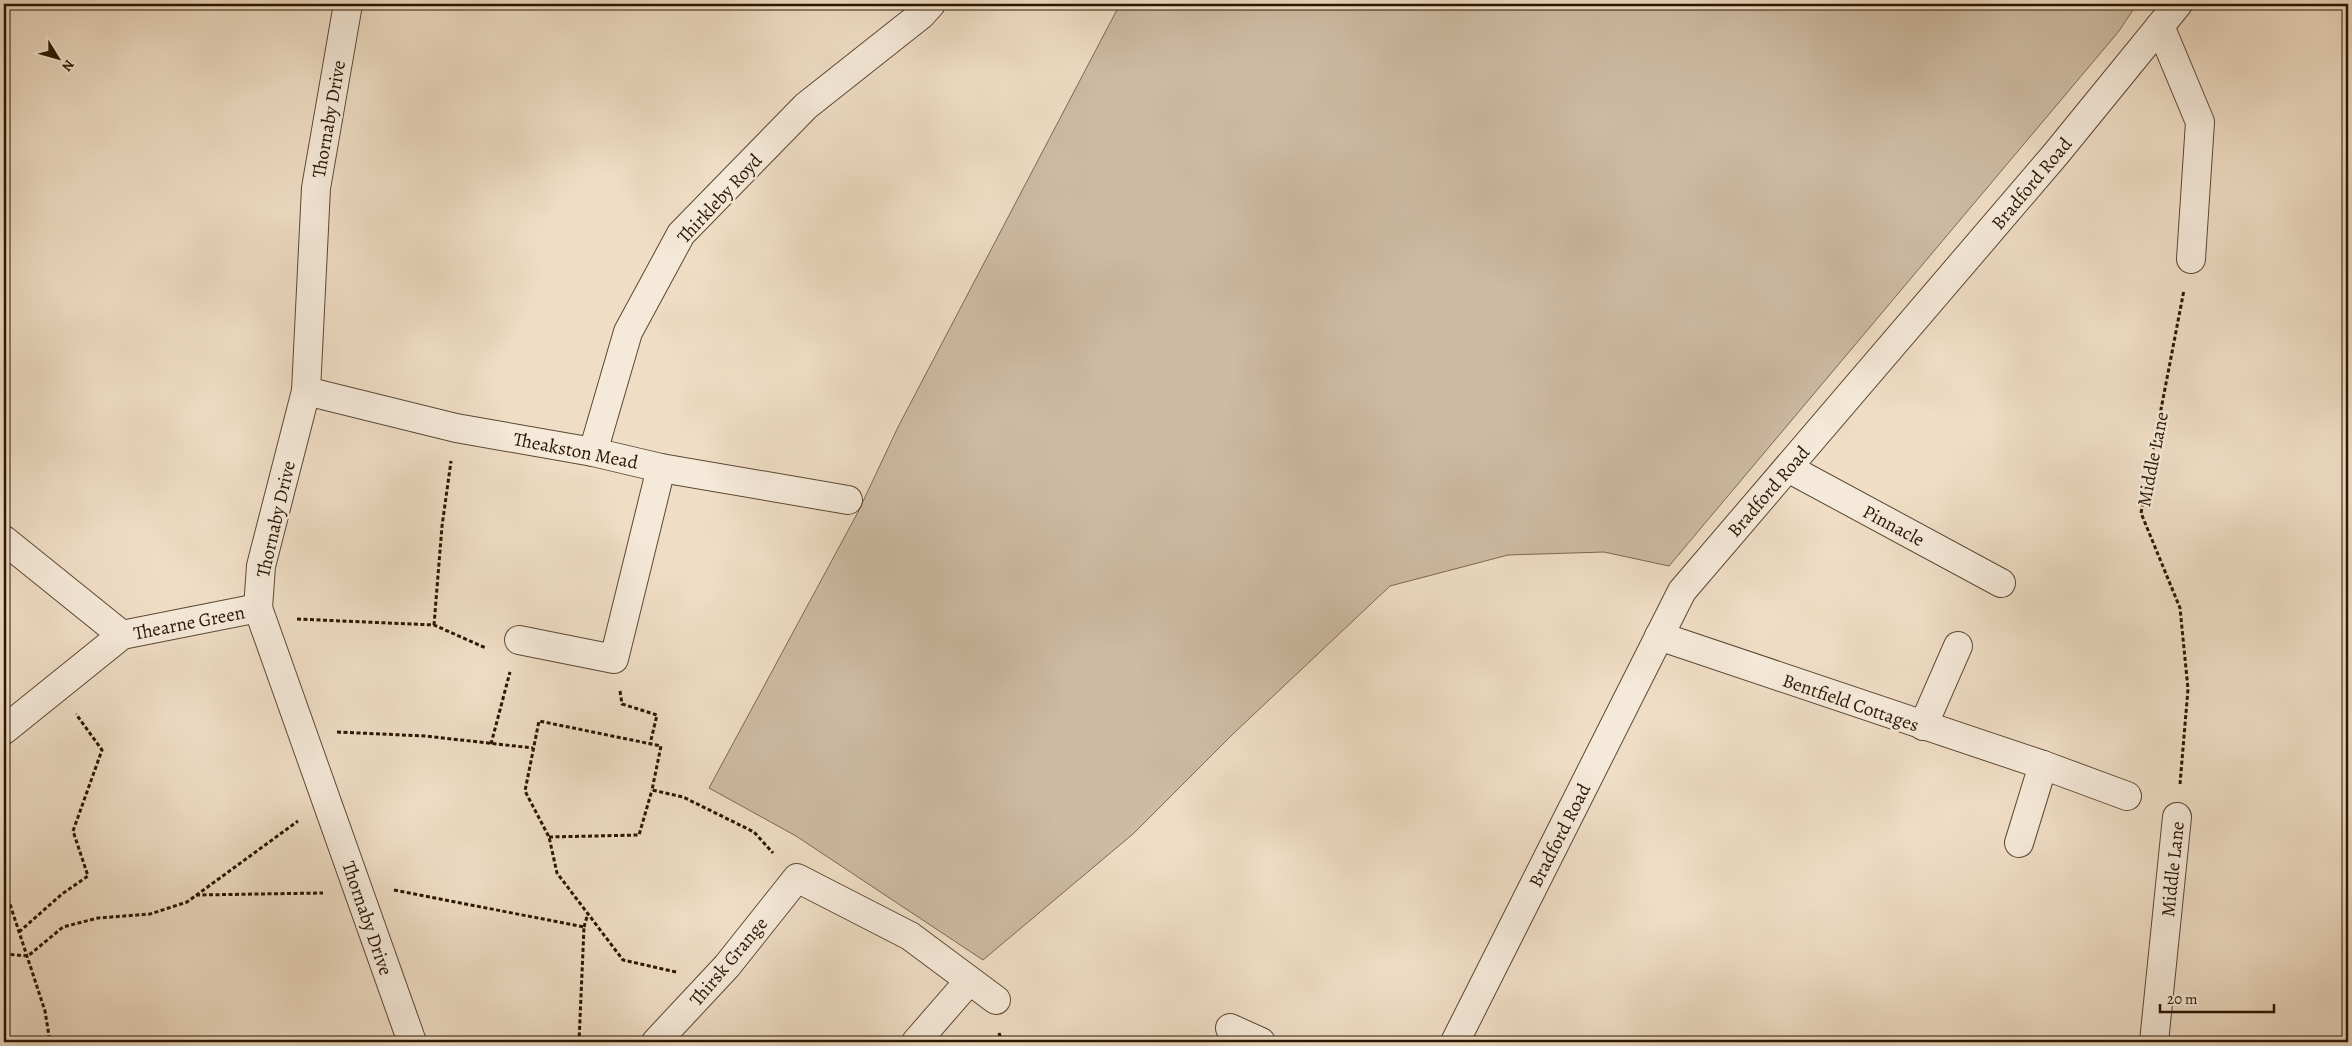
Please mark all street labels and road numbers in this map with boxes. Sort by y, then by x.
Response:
street label: Thornaby Drive [306,58,352,180]
street label: Bradford Road [1985,131,2079,235]
street label: Thirkleby Royd [671,147,769,249]
street label: Middle Lane [2131,410,2175,509]
street label: Theakston Mead [511,426,641,476]
street label: Bradford Road [1722,440,1816,543]
street label: Thornaby Drive [250,458,302,580]
street label: Pinnacle [1858,499,1929,553]
street label: Thearne Green [131,599,247,647]
street label: Bentfield Cottages [1779,667,1922,738]
street label: Bradford Road [1523,778,1598,892]
street label: Middle Lane [2155,820,2191,918]
street label: Thornaby Drive [335,858,399,979]
street label: Thirsk Grange [684,912,774,1012]

